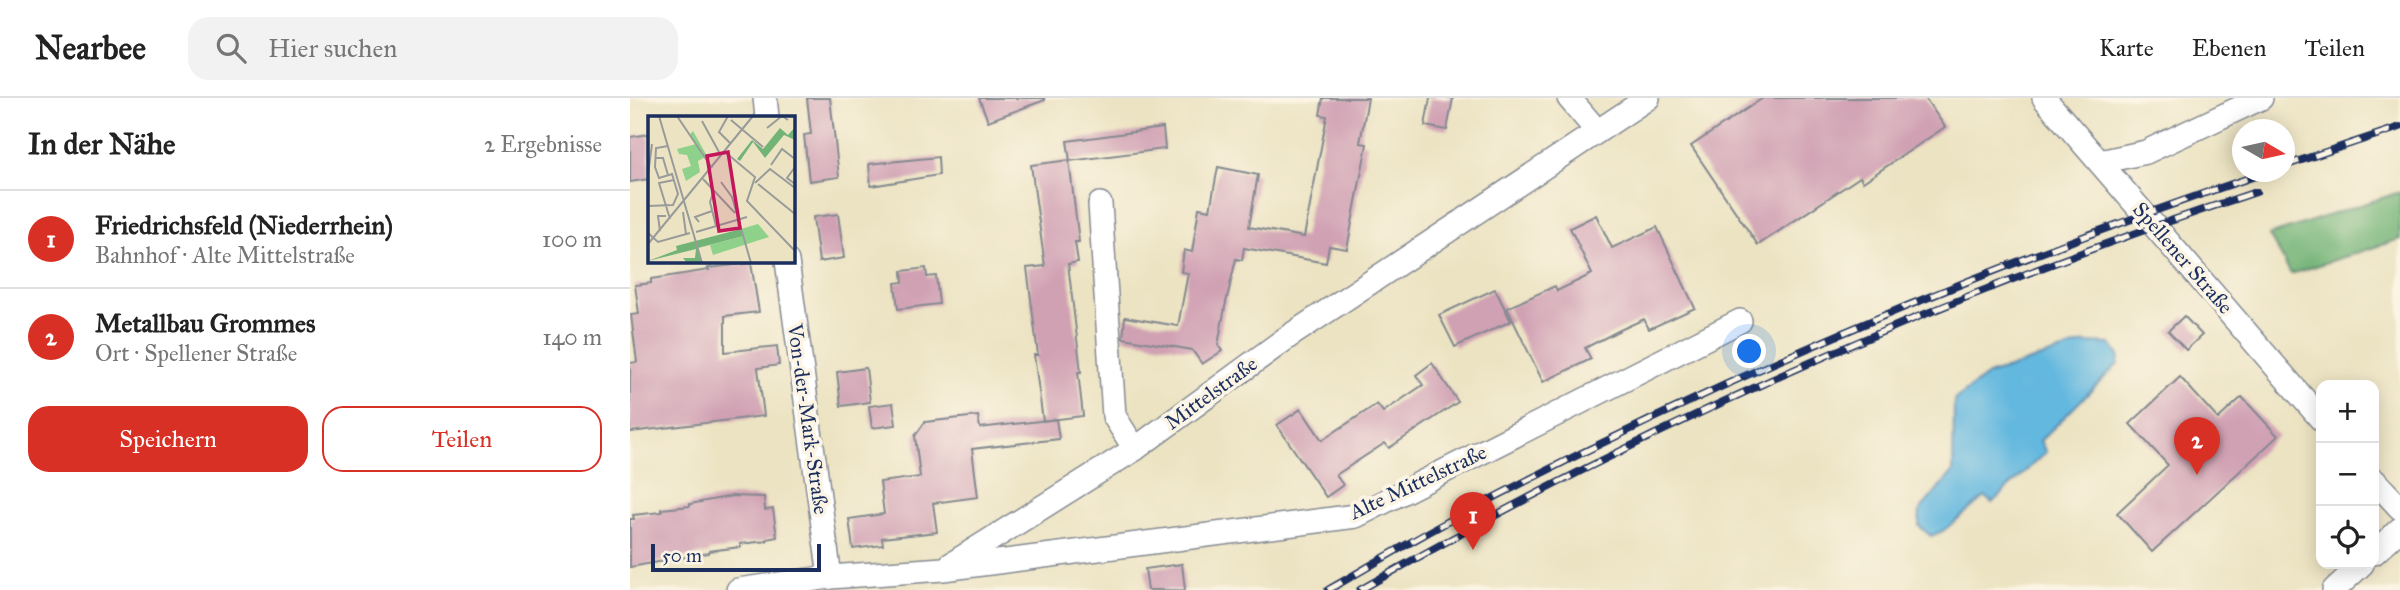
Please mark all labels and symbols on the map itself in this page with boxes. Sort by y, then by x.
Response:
inset map [648,116,794,262]
north arrow [2232,119,2295,182]
street label: Spellener Straße [2127,197,2239,319]
street label: Von-der-Mark-Straße [782,321,834,516]
your location [1732,334,1766,368]
street label: Mittelstraße [1160,351,1263,435]
pin: 2 [2174,417,2220,475]
street label: Alte Mittelstraße [1344,439,1491,526]
pin: 1 [1450,492,1496,550]
scale bar [651,541,821,573]

